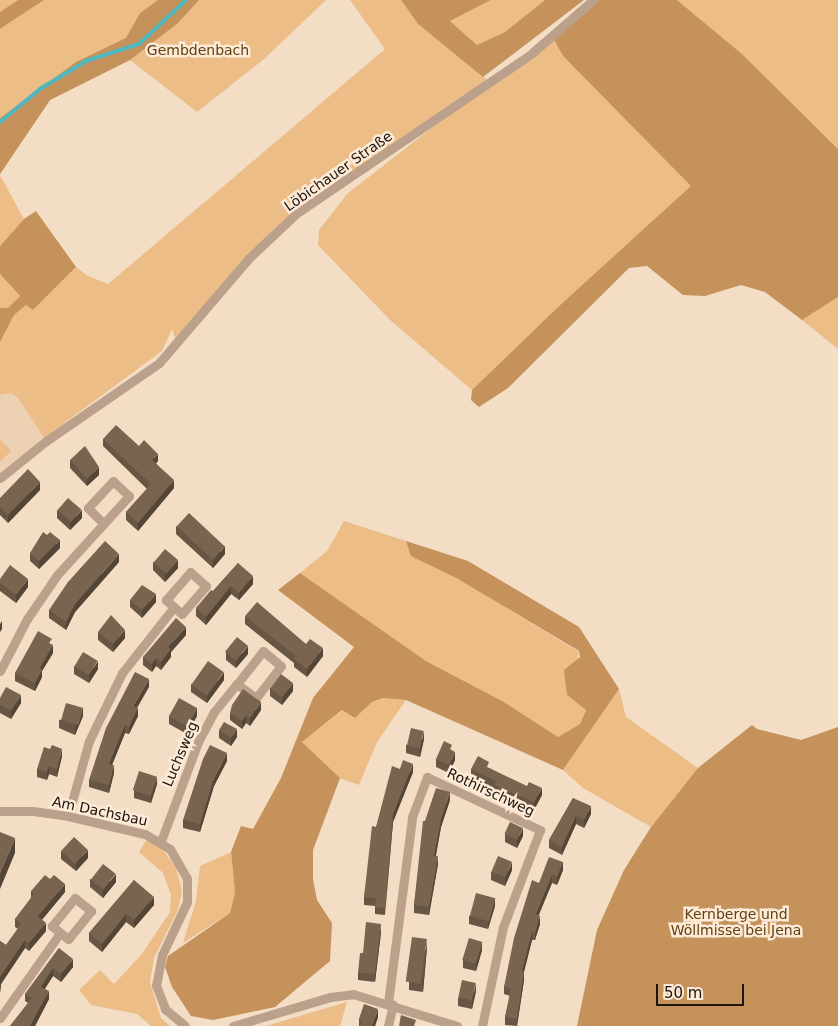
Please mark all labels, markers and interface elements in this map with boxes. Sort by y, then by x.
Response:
park label: Gembdenbach [147,42,249,58]
street label: Löbichauer Straße [281,127,395,215]
street label: Luchsweg [159,719,201,789]
street label: Rothirschweg [445,764,537,820]
street label: Am Dachsbau [51,793,149,829]
park label: Kernberge und Wöllmisse bei Jena [671,906,801,939]
scale bar [658,974,746,1006]
text: 50 m [664,984,702,1002]

